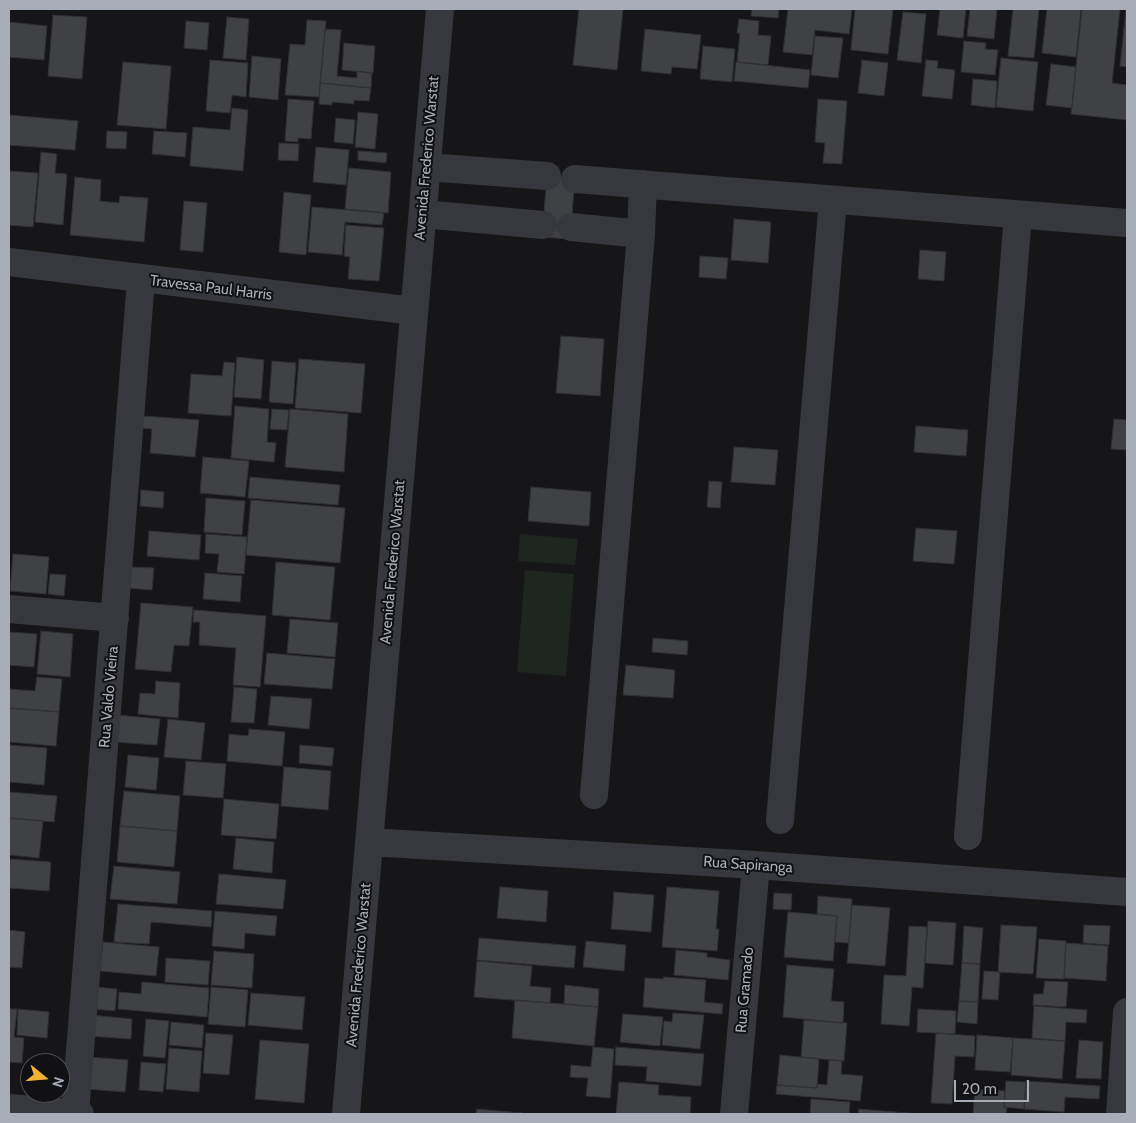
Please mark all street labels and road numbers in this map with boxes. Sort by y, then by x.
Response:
street label: Avenida Frederico Warstat [411,75,443,241]
street label: Travessa Paul Harris [149,272,273,304]
street label: Avenida Frederico Warstat [377,479,409,645]
street label: Rua Valdo Vieira [96,645,122,749]
street label: Rua Sapiranga [703,853,793,877]
street label: Avenida Frederico Warstat [343,882,375,1048]
street label: Rua Gramado [732,946,758,1034]

